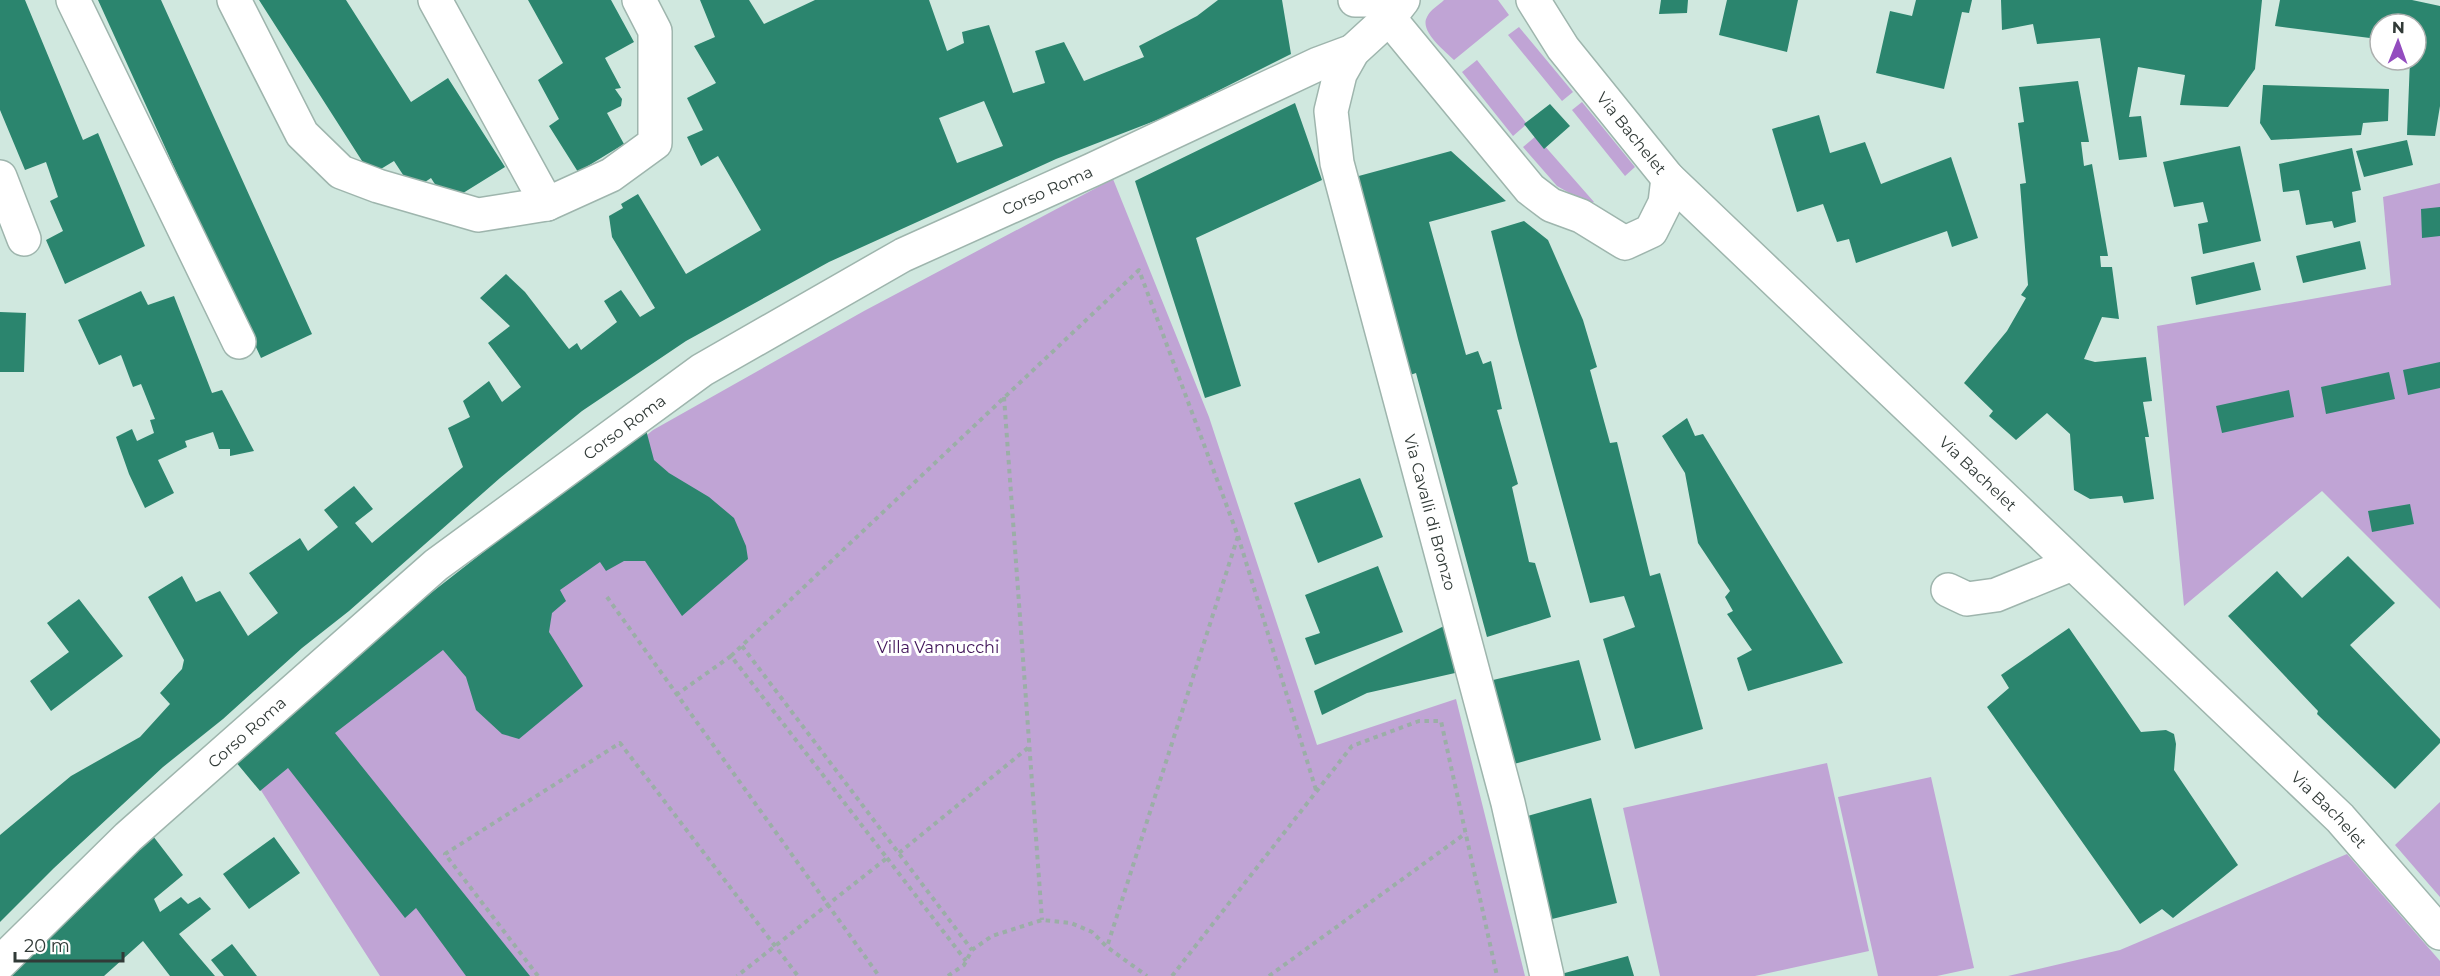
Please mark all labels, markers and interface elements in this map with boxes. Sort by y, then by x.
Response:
north arrow [2368,12,2428,72]
text: N [2392,18,2405,37]
street label: Via Bachelet [1593,88,1671,178]
street label: Corso Roma [999,161,1096,219]
street label: Corso Roma [579,390,669,463]
street label: Via Cavalli di Bronzo [1400,432,1460,592]
street label: Via Bachelet [1935,432,2021,515]
park label: Villa Vannucchi [877,638,999,657]
street label: Corso Roma [204,693,290,772]
street label: Via Bachelet [2287,767,2371,852]
scale bar [15,925,123,963]
text: 20 m [24,935,70,957]

